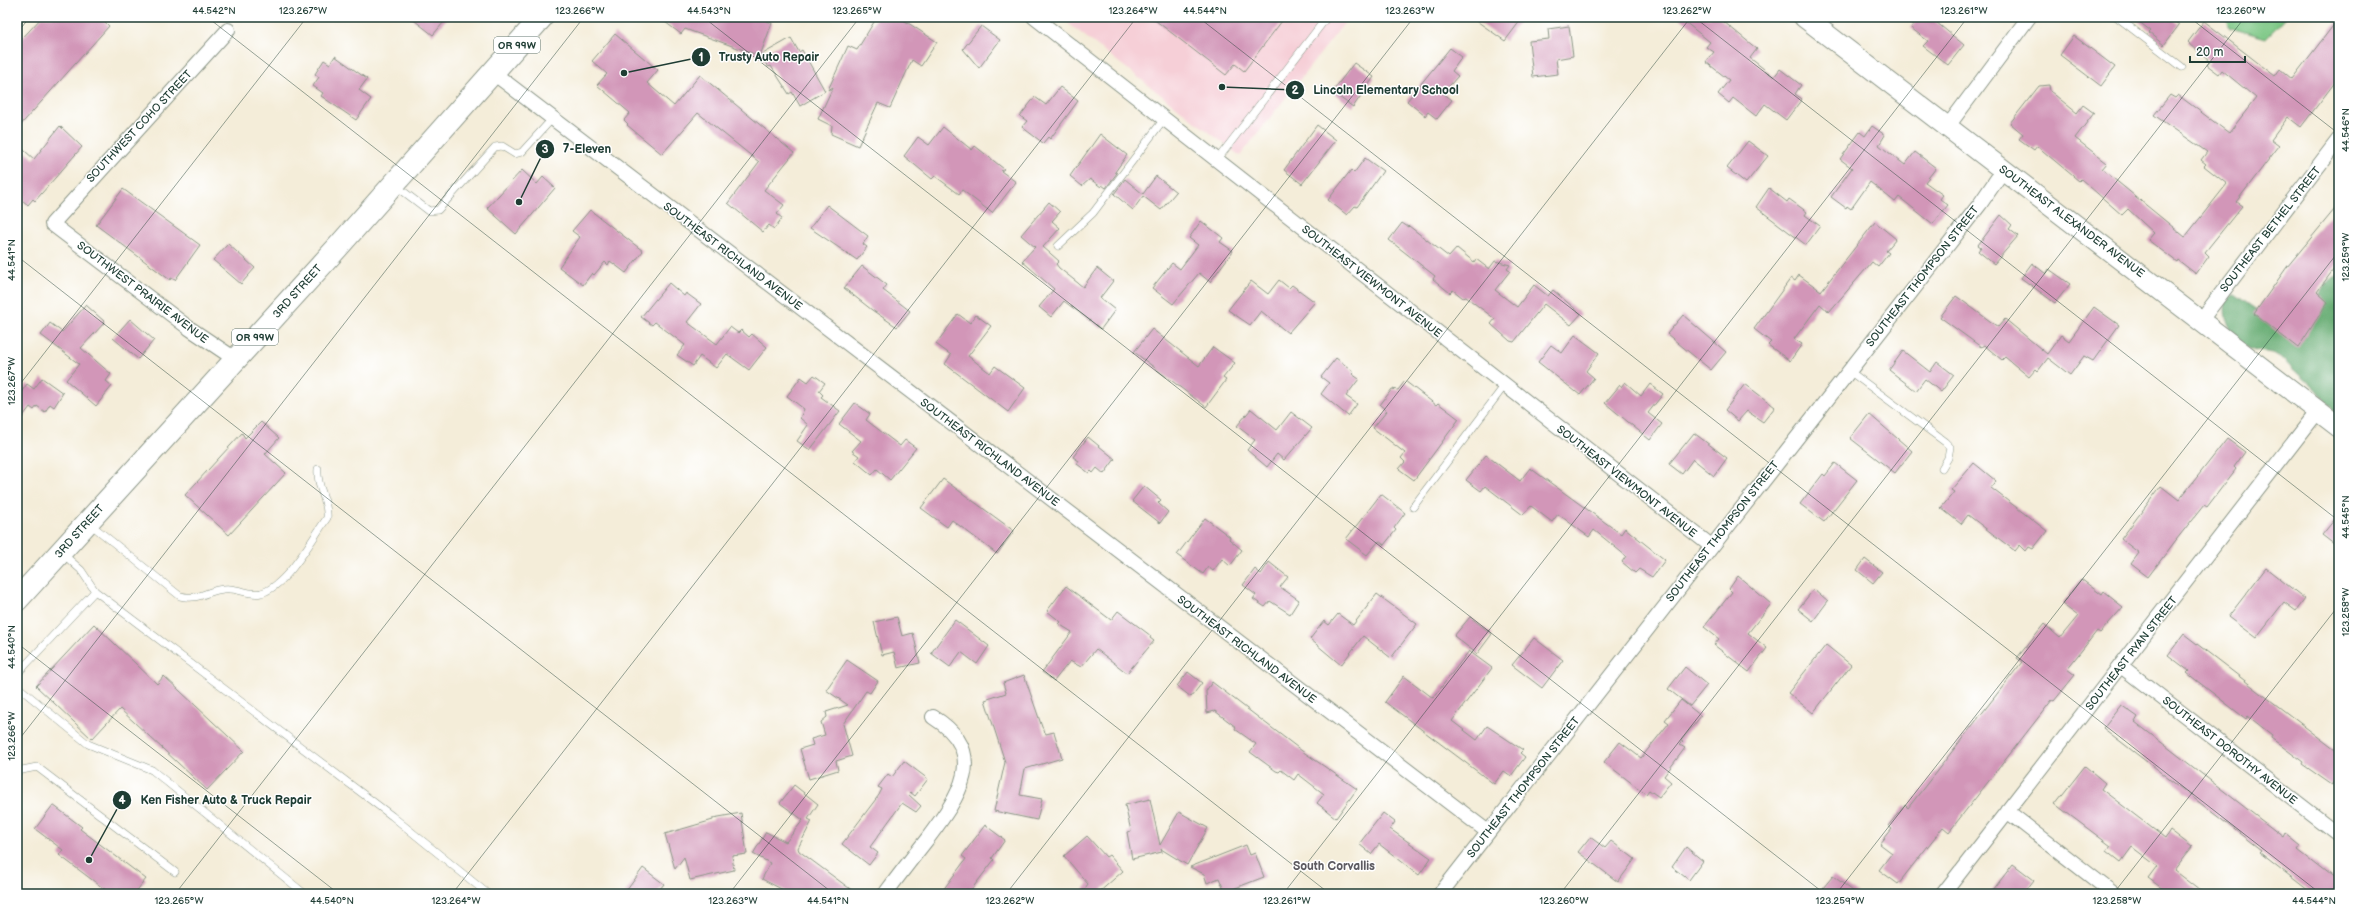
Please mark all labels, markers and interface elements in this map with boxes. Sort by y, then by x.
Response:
text: 44.542°N [192,5,236,17]
text: 123.267°W [279,5,327,17]
text: 123.266°W [555,5,605,17]
text: 44.543°N [687,5,731,17]
text: 123.265°W [833,5,882,17]
text: 123.264°W [1108,5,1158,17]
text: 44.544°N [1183,5,1227,17]
text: 123.263°W [1385,5,1435,17]
text: 123.262°W [1663,5,1711,17]
text: 123.261°W [1940,5,1988,17]
text: 123.260°W [2216,5,2266,17]
road number: OR 99W [494,37,540,53]
scale bar [2190,38,2245,64]
callout: Trusty Auto Repair [691,45,828,69]
text: 20 m [2196,45,2223,60]
text: 1 [698,50,704,65]
text: Trusty Auto Repair [719,50,819,65]
street label: SOUTHWEST COHO STREET [84,67,195,185]
callout: Lincoln Elementary School [1285,78,1467,102]
text: 2 [1291,83,1299,98]
text: Lincoln Elementary School [1313,83,1459,98]
text: 44.546°N [2340,108,2352,152]
callout: 7-Eleven [535,137,619,161]
text: 3 [541,142,549,157]
text: 7-Eleven [563,142,611,157]
street label: SOUTHEAST ALEXANDER AVENUE [1996,162,2147,280]
street label: SOUTHEAST BETHEL STREET [2217,164,2324,295]
street label: SOUTHEAST RICHLAND AVENUE [661,200,805,313]
street label: SOUTHEAST THOMPSON STREET [1863,203,1982,349]
street label: SOUTHEAST VIEWMONT AVENUE [1299,223,1444,340]
text: 123.259°W [2340,233,2352,281]
text: 44.541°N [6,239,18,281]
street label: SOUTHWEST PRAIRIE AVENUE [75,239,211,346]
street label: 3RD STREET [270,262,325,321]
road number: OR 99W [232,329,278,345]
text: 123.267°W [6,357,18,405]
street label: SOUTHEAST RICHLAND AVENUE [918,396,1062,509]
street label: SOUTHEAST VIEWMONT AVENUE [1554,423,1699,540]
street label: SOUTHEAST THOMPSON STREET [1663,458,1782,604]
text: 44.545°N [2340,495,2352,539]
street label: 3RD STREET [52,502,107,561]
text: 123.258°W [2340,588,2352,636]
street label: SOUTHEAST RICHLAND AVENUE [1175,593,1319,706]
street label: SOUTHEAST RYAN STREET [2083,594,2180,713]
text: 44.540°N [6,625,18,669]
street label: SOUTHEAST DOROTHY AVENUE [2160,694,2300,807]
text: 123.266°W [6,711,18,761]
street label: SOUTHEAST THOMPSON STREET [1464,714,1583,860]
callout: Ken Fisher Auto & Truck Repair [112,788,319,812]
text: 4 [118,793,126,808]
text: Ken Fisher Auto & Truck Repair [141,793,312,808]
district label: South Corvallis [1293,859,1375,874]
text: 123.265°W [155,895,204,907]
text: 44.540°N [310,895,354,907]
text: 123.264°W [431,895,481,907]
text: 123.263°W [708,895,758,907]
text: 44.541°N [807,895,849,907]
text: 123.262°W [986,895,1034,907]
text: 123.261°W [1263,895,1311,907]
text: 123.260°W [1539,895,1589,907]
text: 123.259°W [1816,895,1864,907]
text: 123.258°W [2093,895,2141,907]
text: 44.544°N [2292,895,2336,907]

